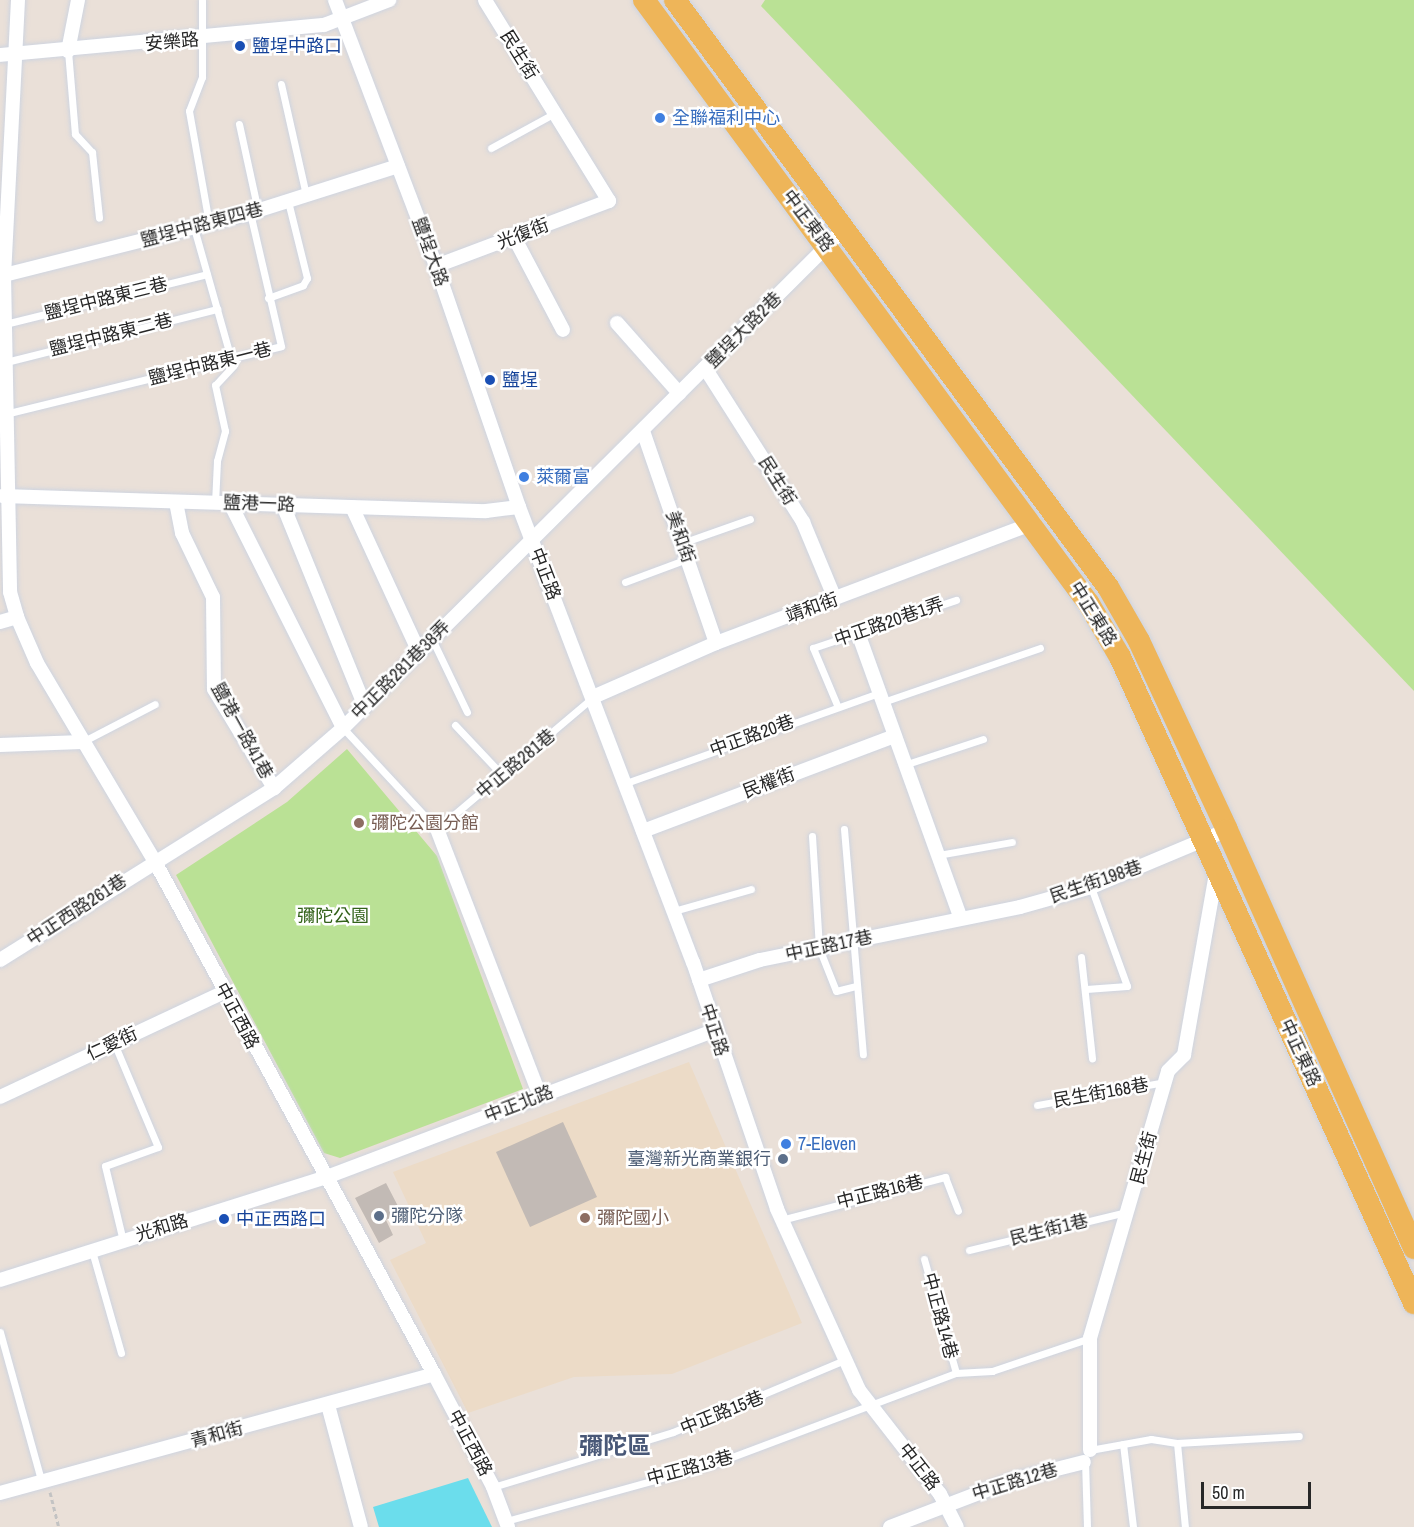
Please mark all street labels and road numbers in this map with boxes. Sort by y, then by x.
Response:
street label: 民生街 [496,26,542,84]
street label: 安樂路 [144,29,200,55]
street label: 中正東路 [778,186,838,256]
street label: 鹽埕中路東四巷 [138,198,266,252]
street label: 鹽埕大路 [408,214,452,290]
street label: 光復街 [494,214,552,254]
street label: 鹽埕中路東三巷 [42,273,170,325]
street label: 鹽埕大路2巷 [702,288,786,372]
street label: 鹽埕中路東二巷 [47,309,175,361]
street label: 鹽埕中路東一巷 [146,338,274,390]
street label: 民生街 [754,452,800,510]
street label: 鹽港一路 [223,492,295,516]
street label: 美和街 [661,508,699,566]
street label: 中正路 [525,545,565,603]
street label: 中正東路 [1065,578,1121,650]
street label: 靖和街 [783,589,841,627]
street label: 中正路20巷1弄 [831,593,947,651]
street label: 中正路281巷38弄 [347,616,455,724]
street label: 鹽港一路41巷 [207,679,277,783]
street label: 中正路20巷 [707,711,797,761]
street label: 中正路281巷 [472,725,560,803]
street label: 民權街 [740,763,798,803]
street label: 民生街198巷 [1047,856,1145,908]
street label: 中正西路261巷 [23,870,131,950]
street label: 中正路17巷 [784,926,874,966]
street label: 中正西路 [211,979,263,1053]
street label: 中正路 [695,1001,733,1059]
street label: 中正東路 [1275,1016,1325,1090]
street label: 仁愛街 [83,1023,141,1065]
street label: 民生街168巷 [1052,1074,1150,1112]
street label: 中正北路 [482,1081,556,1127]
street label: 民生街 [1127,1129,1161,1187]
street label: 中正路16巷 [834,1171,926,1213]
street label: 光和路 [133,1210,191,1246]
street label: 民生街1巷 [1007,1210,1091,1250]
street label: 中正路14巷 [918,1271,962,1361]
street label: 中正路15巷 [677,1386,767,1440]
street label: 中正西路 [444,1406,496,1480]
street label: 青和街 [188,1418,246,1452]
street label: 中正路 [894,1439,944,1495]
street label: 中正路13巷 [645,1446,735,1490]
street label: 中正路12巷 [970,1459,1060,1505]

